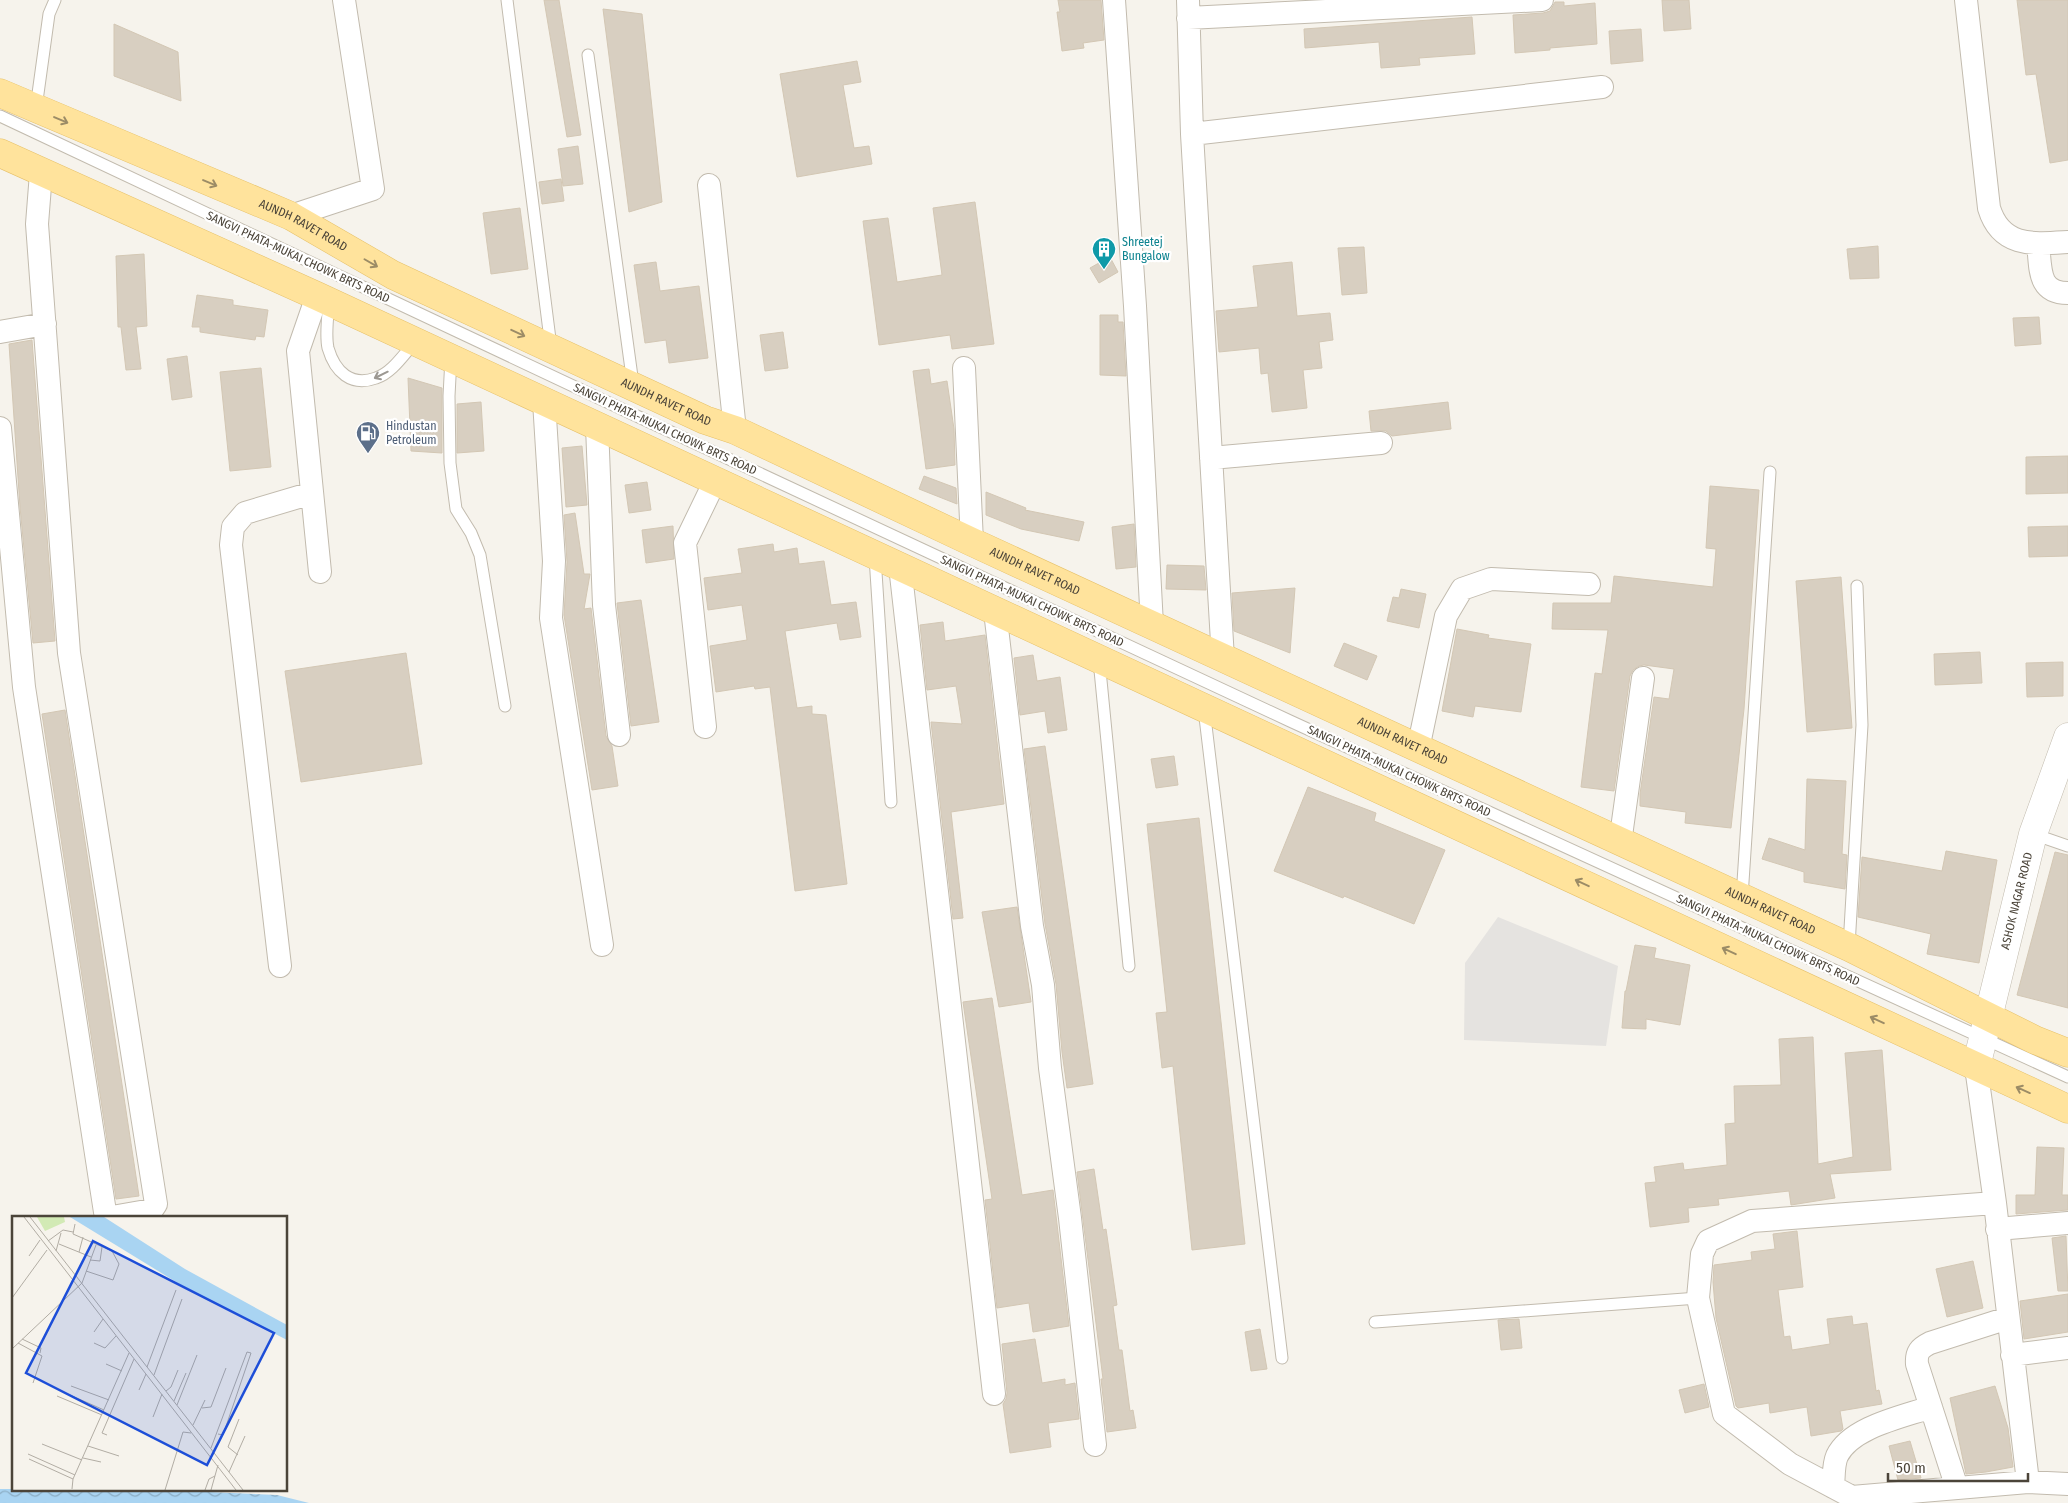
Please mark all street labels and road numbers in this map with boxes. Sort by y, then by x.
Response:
street label: AUNDH RAVET ROAD [257,196,350,254]
street label: SANGVI PHATA-MUKAI CHOWK BRTS ROAD [204,208,392,306]
street label: AUNDH RAVET ROAD [619,375,713,429]
street label: SANGVI PHATA-MUKAI CHOWK BRTS ROAD [571,380,759,478]
street label: AUNDH RAVET ROAD [988,544,1082,598]
street label: SANGVI PHATA-MUKAI CHOWK BRTS ROAD [938,552,1126,650]
street label: AUNDH RAVET ROAD [1355,714,1450,768]
street label: SANGVI PHATA-MUKAI CHOWK BRTS ROAD [1305,722,1493,820]
street label: ASHOK NAGAR ROAD [1998,851,2035,951]
street label: AUNDH RAVET ROAD [1723,884,1818,938]
street label: SANGVI PHATA-MUKAI CHOWK BRTS ROAD [1674,891,1862,989]

